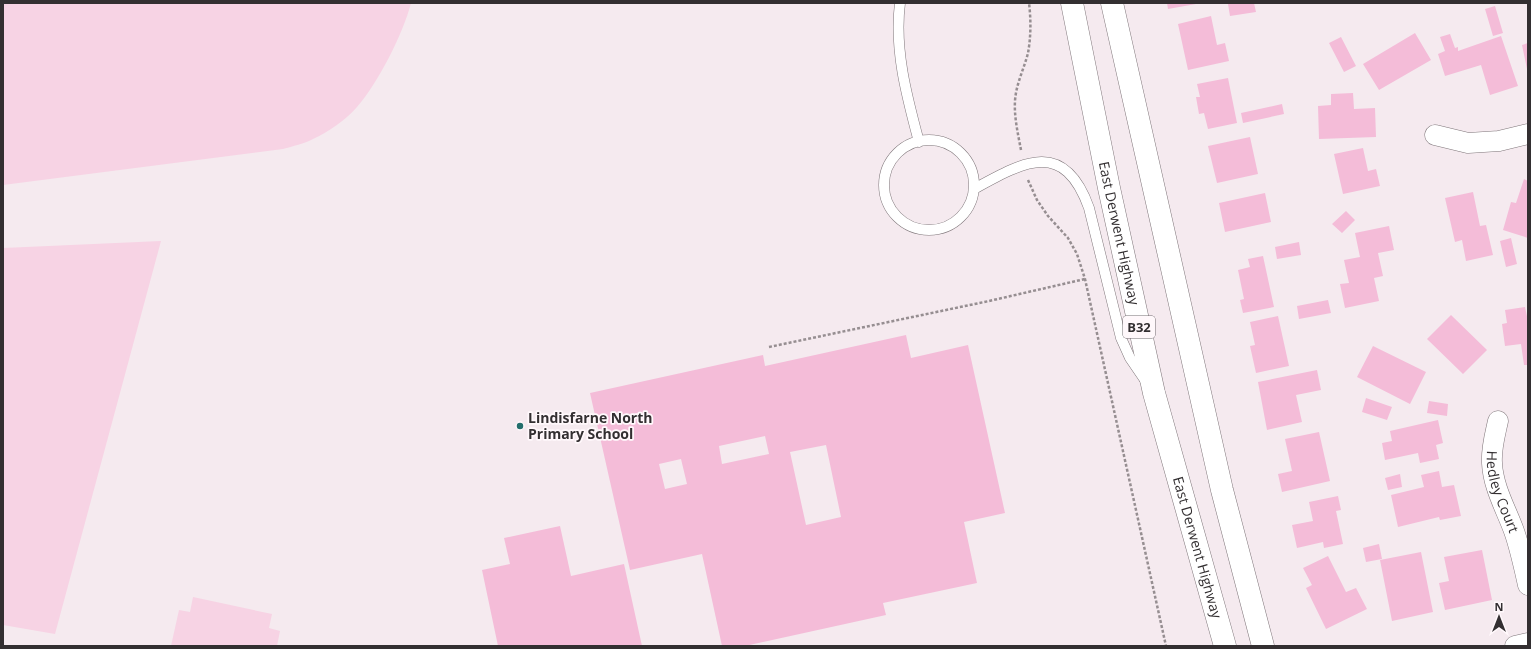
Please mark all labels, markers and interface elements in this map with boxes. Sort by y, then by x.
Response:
street label: East Derwent Highway [1095,160,1145,308]
road number: B32 [1123,316,1155,338]
place label: Lindisfarne North Primary School [528,408,653,443]
marker: Lindisfarne North Primary School [515,421,525,431]
street label: Hedley Court [1483,450,1524,535]
street label: East Derwent Highway [1169,474,1227,621]
north arrow [1479,597,1519,637]
text: N [1495,599,1503,614]

